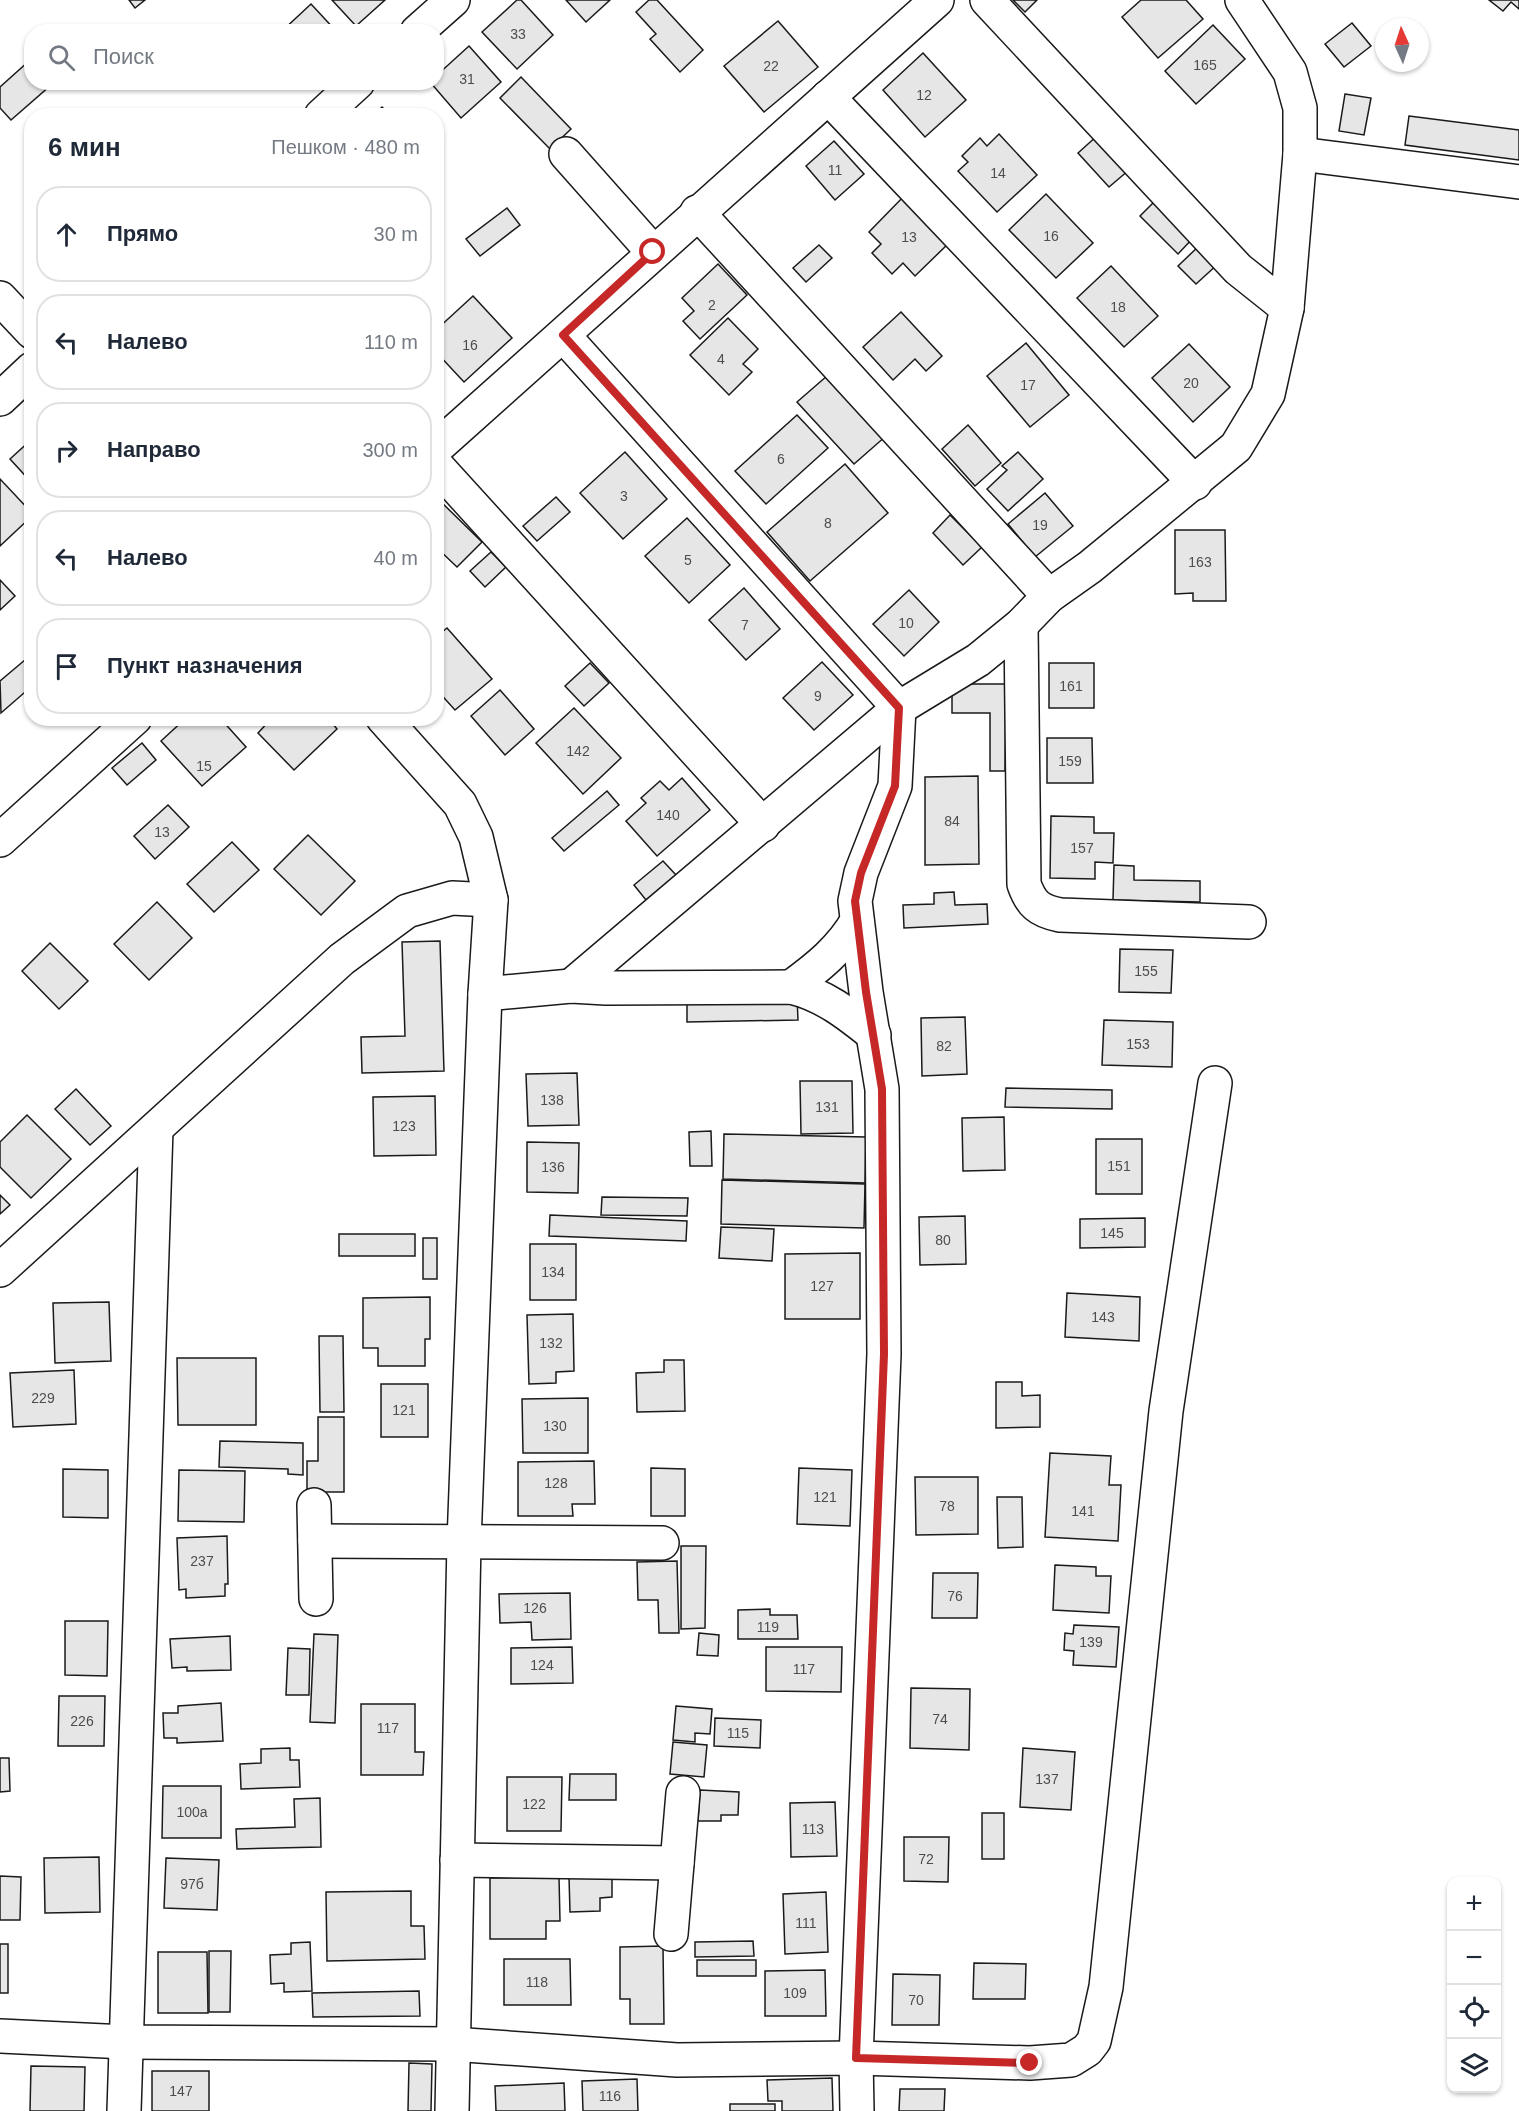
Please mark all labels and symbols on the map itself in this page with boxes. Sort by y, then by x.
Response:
north arrow [1375,18,1429,72]
house number: 33 [510,26,526,42]
house number: 165 [1193,57,1217,73]
house number: 22 [763,58,779,74]
house number: 31 [459,71,475,87]
house number: 12 [916,87,932,103]
house number: 11 [828,162,842,178]
house number: 14 [990,165,1006,181]
house number: 16 [1043,228,1059,244]
house number: 13 [901,229,917,245]
route start [639,238,665,264]
house number: 2 [708,297,716,313]
house number: 18 [1110,299,1126,315]
house number: 16 [462,337,478,353]
house number: 4 [717,351,725,367]
house number: 20 [1183,375,1199,391]
house number: 17 [1020,377,1036,393]
house number: 6 [777,451,785,467]
house number: 3 [620,488,628,504]
house number: 8 [824,515,832,531]
house number: 19 [1032,517,1048,533]
house number: 5 [684,552,692,568]
house number: 163 [1188,554,1212,570]
house number: 10 [898,615,914,631]
house number: 7 [741,617,749,633]
house number: 161 [1059,678,1083,694]
house number: 9 [814,688,822,704]
house number: 142 [566,743,590,759]
house number: 159 [1058,753,1082,769]
house number: 15 [196,758,212,774]
house number: 140 [656,807,680,823]
house number: 84 [944,813,960,829]
house number: 13 [154,824,170,840]
house number: 157 [1070,840,1094,856]
house number: 155 [1134,963,1158,979]
house number: 153 [1126,1036,1150,1052]
house number: 82 [936,1038,952,1054]
house number: 138 [540,1092,564,1108]
house number: 131 [815,1099,839,1115]
house number: 123 [392,1118,416,1134]
house number: 151 [1107,1158,1131,1174]
house number: 136 [541,1159,565,1175]
house number: 145 [1100,1225,1124,1241]
house number: 80 [935,1232,951,1248]
house number: 134 [541,1264,565,1280]
house number: 127 [810,1278,834,1294]
house number: 143 [1091,1309,1115,1325]
house number: 132 [539,1335,563,1351]
house number: 229 [31,1390,55,1406]
house number: 121 [392,1402,416,1418]
house number: 130 [543,1418,567,1434]
house number: 128 [544,1475,568,1491]
house number: 121 [813,1489,837,1505]
house number: 78 [939,1498,955,1514]
house number: 141 [1071,1503,1095,1519]
house number: 237 [190,1553,214,1569]
house number: 76 [947,1588,963,1604]
house number: 126 [523,1600,547,1616]
house number: 119 [757,1619,779,1635]
house number: 139 [1079,1634,1103,1650]
house number: 124 [530,1657,554,1673]
house number: 117 [793,1661,815,1677]
house number: 74 [932,1711,948,1727]
house number: 226 [70,1713,94,1729]
house number: 117 [377,1720,399,1736]
house number: 115 [727,1725,749,1741]
house number: 137 [1035,1771,1059,1787]
house number: 122 [522,1796,546,1812]
house number: 100а [176,1804,208,1820]
house number: 113 [802,1821,824,1837]
house number: 72 [918,1851,934,1867]
house number: 97б [180,1876,204,1892]
house number: 111 [795,1915,817,1931]
house number: 118 [526,1974,548,1990]
house number: 109 [783,1985,807,2001]
house number: 70 [908,1992,924,2008]
route end [1016,2049,1042,2075]
house number: 147 [169,2083,193,2099]
house number: 116 [599,2088,621,2104]

